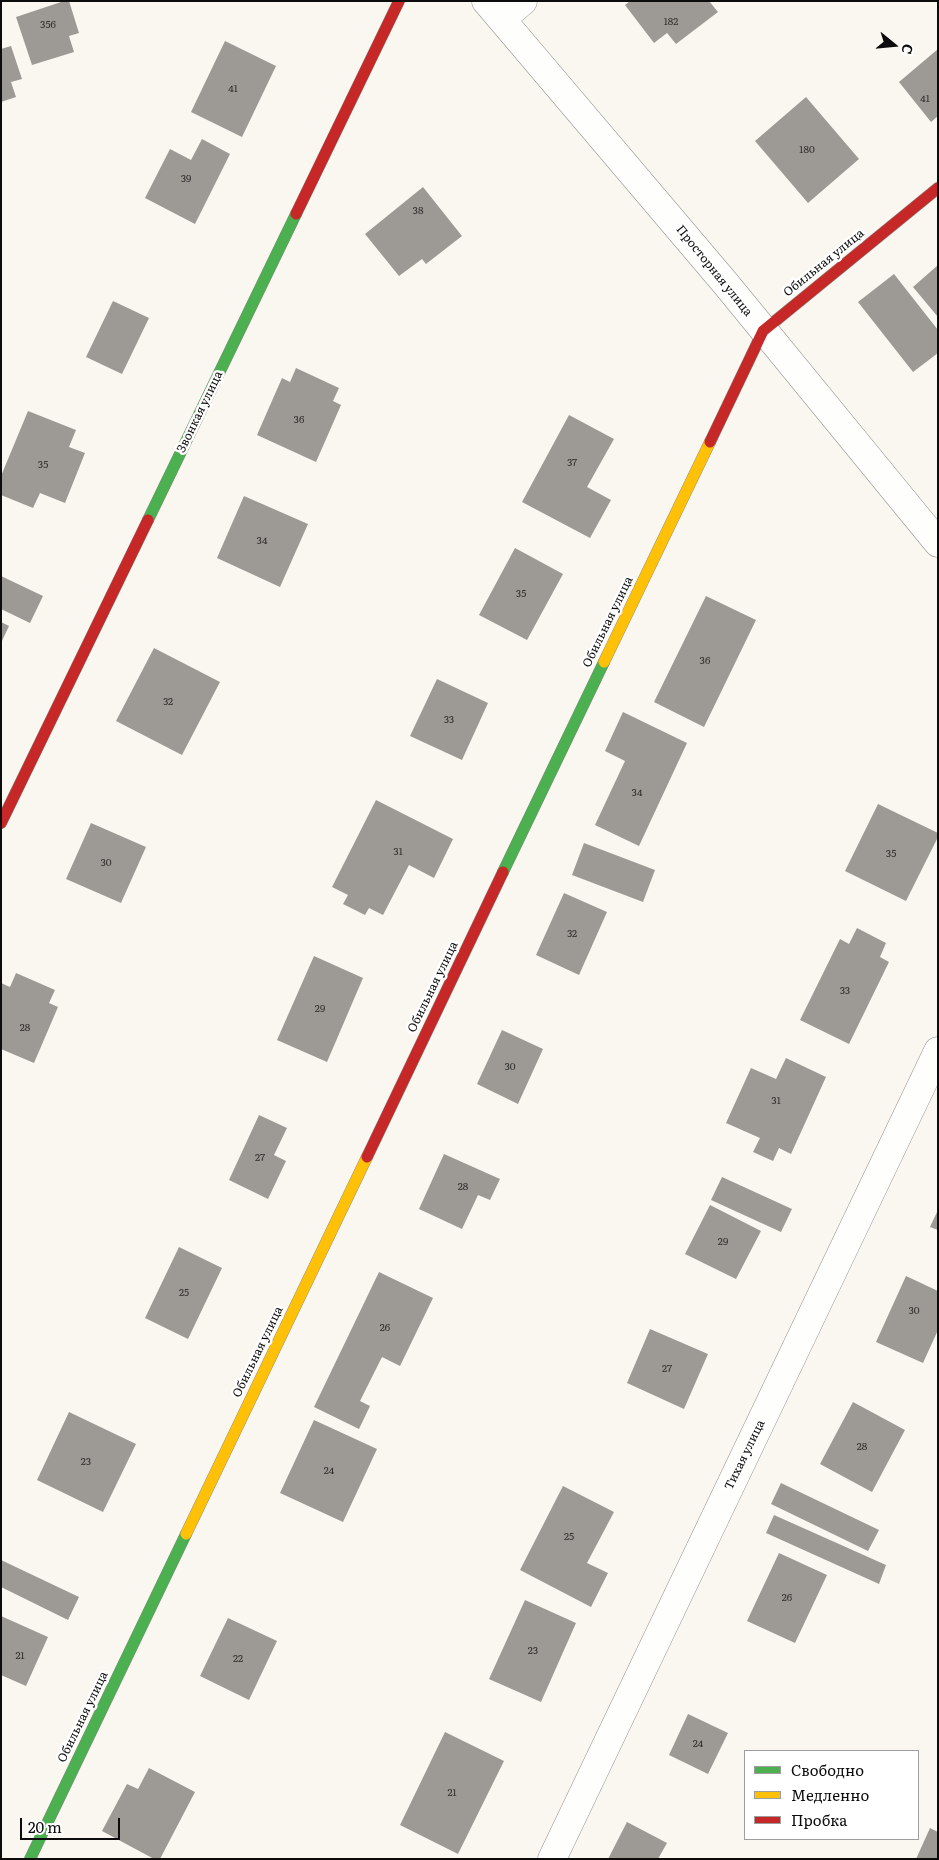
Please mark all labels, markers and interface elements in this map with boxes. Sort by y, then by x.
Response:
house number: 182 [664,16,678,28]
house number: 356 [40,19,56,31]
north arrow [869,20,919,70]
text: С [897,42,919,57]
house number: 41 [228,83,238,95]
house number: 41 [920,93,930,105]
house number: 180 [799,144,815,156]
house number: 39 [181,173,191,185]
house number: 38 [413,205,423,217]
street label: Просторная улица [673,223,755,319]
street label: Обильная улица [781,226,867,300]
street label: Звонкая улица [174,369,226,455]
house number: 36 [294,414,304,426]
house number: 37 [567,457,577,469]
house number: 35 [38,459,48,471]
house number: 34 [257,535,267,547]
street label: Обильная улица [580,574,636,670]
house number: 35 [516,588,526,600]
house number: 36 [700,655,710,667]
house number: 32 [163,696,173,708]
house number: 33 [444,714,454,726]
house number: 34 [632,787,642,799]
house number: 31 [393,846,403,858]
house number: 35 [886,848,896,860]
house number: 30 [100,857,112,869]
house number: 32 [567,928,577,940]
street label: Обильная улица [405,939,461,1035]
house number: 33 [840,985,850,997]
house number: 29 [315,1003,325,1015]
house number: 28 [20,1022,30,1034]
house number: 30 [504,1061,516,1073]
house number: 31 [771,1095,781,1107]
house number: 27 [255,1152,265,1164]
house number: 28 [458,1181,468,1193]
house number: 29 [718,1236,728,1248]
house number: 25 [179,1287,189,1299]
street label: Обильная улица [230,1304,286,1400]
house number: 30 [908,1305,920,1317]
house number: 26 [380,1322,390,1334]
house number: 27 [662,1363,672,1375]
street label: Тихая улица [722,1418,768,1492]
house number: 28 [857,1441,867,1453]
house number: 23 [81,1456,91,1468]
house number: 24 [324,1465,334,1477]
house number: 25 [564,1531,574,1543]
house number: 26 [782,1592,792,1604]
house number: 23 [528,1645,538,1657]
house number: 21 [15,1650,25,1662]
house number: 22 [233,1653,243,1665]
street label: Обильная улица [55,1669,111,1765]
house number: 24 [693,1738,703,1750]
legend [744,1750,919,1840]
text: Свободно [791,1758,864,1781]
text: Медленно [791,1783,869,1806]
house number: 21 [447,1787,457,1799]
scale bar [22,1808,122,1840]
text: Пробка [791,1808,847,1831]
text: 20 m [28,1815,62,1838]

